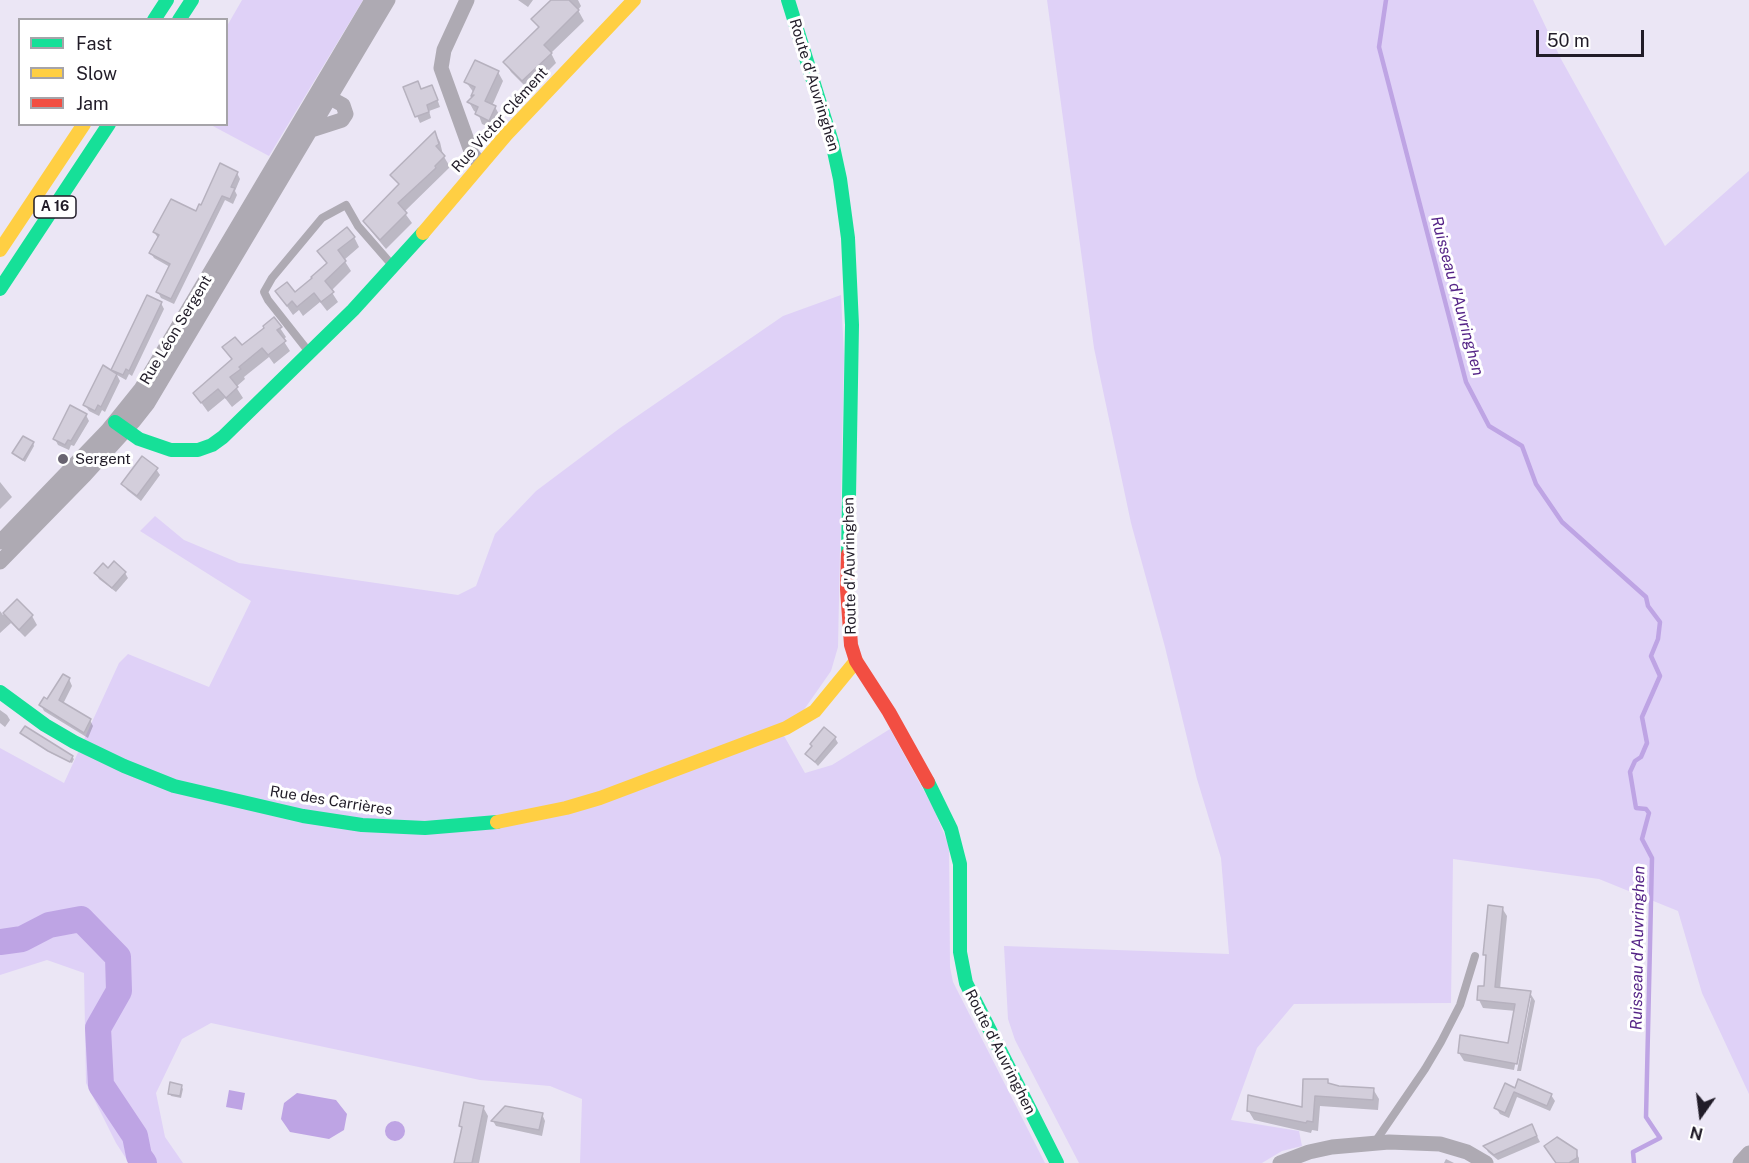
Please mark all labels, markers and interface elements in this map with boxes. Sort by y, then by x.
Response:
street label: Route d'Auvringhen [785,17,843,153]
legend [18,18,228,126]
scale bar [1539,18,1647,56]
text: 50 m [1547,30,1590,51]
text: Fast [76,33,112,54]
text: Slow [76,63,117,84]
street label: Rue Victor Clément [448,64,552,176]
text: Jam [76,93,109,114]
road number: A 16 [34,196,76,218]
water label: Ruisseau d'Auvringhen [1426,214,1488,378]
street label: Rue Léon Sergent [136,272,216,388]
place label: Sergent [75,450,131,468]
marker: Sergent [56,452,70,466]
street label: Route d'Auvringhen [840,497,860,635]
street label: Rue des Carrières [268,782,394,820]
water label: Ruisseau d'Auvringhen [1627,866,1649,1030]
street label: Route d'Auvringhen [961,987,1039,1117]
north arrow [1671,1085,1731,1145]
text: N [1688,1122,1705,1144]

